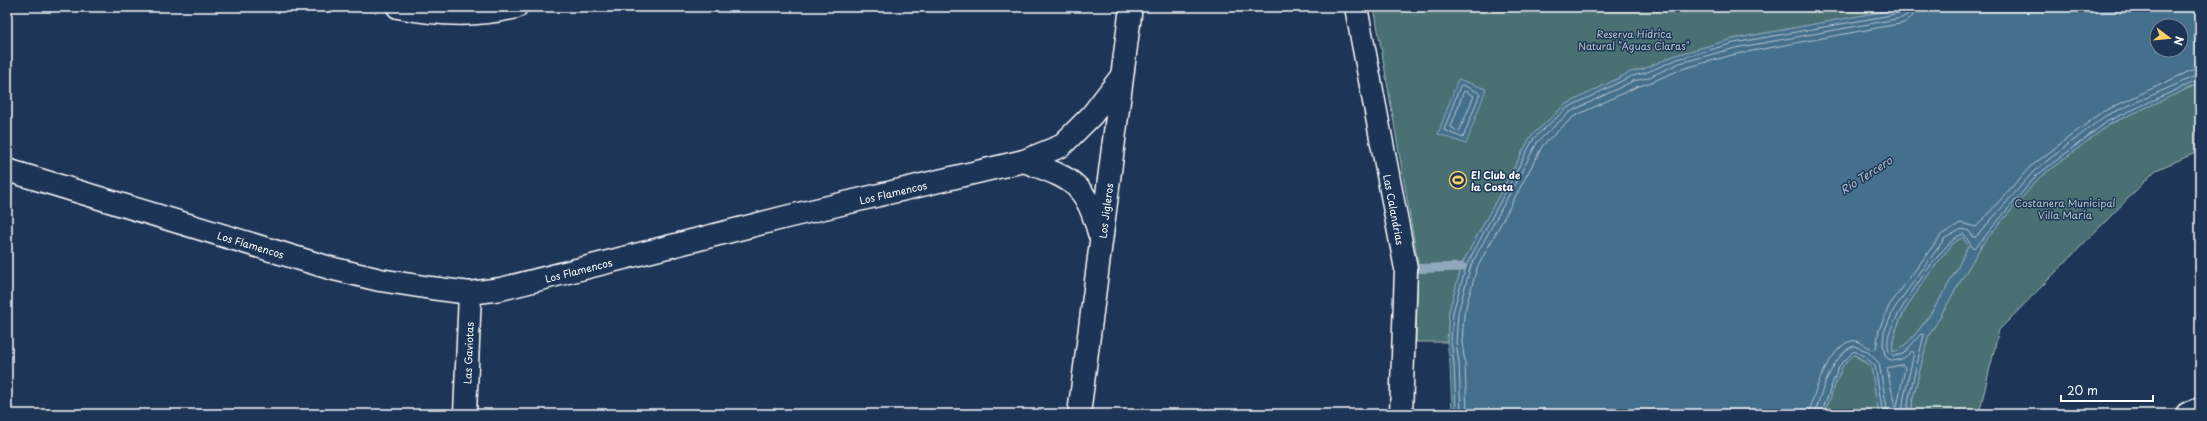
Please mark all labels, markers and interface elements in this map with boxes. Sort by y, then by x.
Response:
north arrow [2149,18,2189,58]
park label: Reserva Hidríca Natural "Aguas Claras" [1578,26,1690,53]
text: N [2170,34,2188,48]
water label: Río Tercero [1837,151,1896,198]
place label: El Club de la Costa [1471,167,1521,194]
sports icon: El Club de la Costa [1448,170,1468,190]
street label: Las Calandrias [1381,173,1409,246]
street label: Los Flamencos [858,177,929,207]
street label: Los Jigleros [1094,182,1116,239]
park label: Costanera Municipal Villa María [2015,195,2116,222]
street label: Los Flamencos [216,227,286,261]
street label: Los Flamencos [543,254,614,285]
street label: Las Gaviotas [459,321,476,384]
scale bar [2061,377,2153,403]
text: 20 m [2067,381,2098,399]

